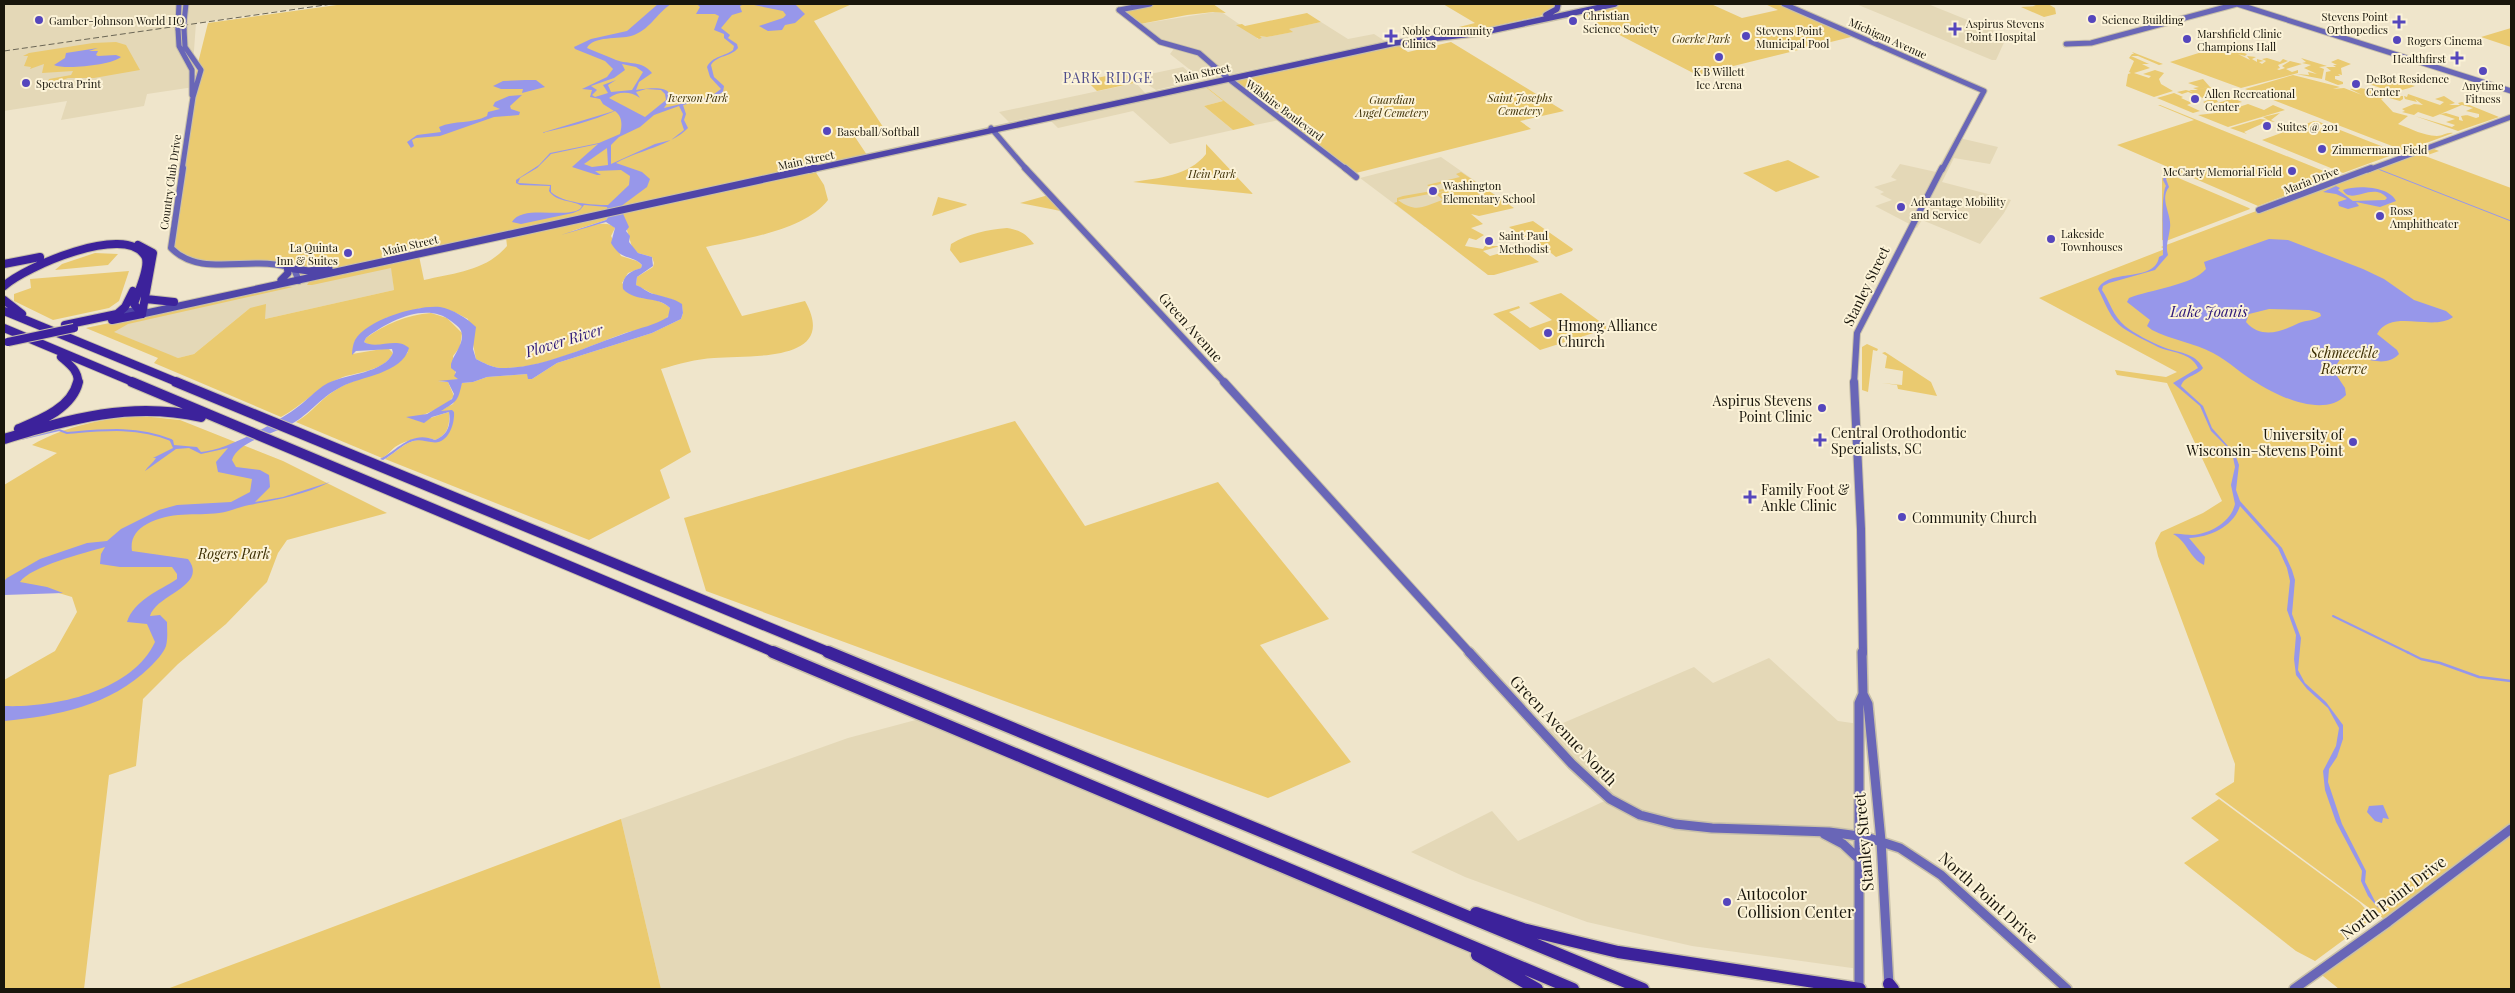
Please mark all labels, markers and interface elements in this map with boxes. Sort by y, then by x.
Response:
place label: Christian Science Society [1583,8,1659,36]
place label: Stevens Point Orthopedics [2322,9,2388,37]
place label: Science Building [2102,12,2184,27]
place label: Gamber-Johnson World HQ [49,13,185,28]
marker: Science Building [2086,13,2098,25]
marker: Gamber-Johnson World HQ [33,14,45,26]
street label: Michigan Avenue [1846,14,1930,62]
marker: Christian Science Society [1567,15,1579,27]
marker: Stevens Point Orthopedics [2392,15,2406,29]
place label: Aspirus Stevens Point Hospital [1965,16,2044,44]
marker: Aspirus Stevens Point Hospital [1948,22,1962,36]
place label: Noble Community Clinics [1402,23,1492,51]
place label: Stevens Point Municipal Pool [1756,23,1829,51]
place label: Marshfield Clinic Champions Hall [2197,26,2282,54]
marker: Noble Community Clinics [1384,29,1398,43]
marker: Stevens Point Municipal Pool [1740,30,1752,42]
park label: Goerke Park [1672,31,1730,46]
marker: Marshfield Clinic Champions Hall [2181,33,2193,45]
place label: Rogers Cinema [2407,33,2483,48]
marker: Rogers Cinema [2391,34,2403,46]
marker: K B Willett Ice Arena [1713,51,1725,63]
place label: Healthfirst [2393,51,2446,66]
marker: Healthfirst [2450,51,2464,65]
street label: Main Street [1173,60,1232,86]
place label: K B Willett Ice Arena [1693,64,1745,92]
marker: Anytime Fitness [2477,65,2489,77]
district label: PARK RIDGE [1063,68,1153,87]
place label: DeBot Residence Center [2366,71,2449,99]
street label: Wilshire Boulevard [1242,75,1327,144]
place label: Spectra Print [36,76,101,91]
marker: Spectra Print [20,77,32,89]
marker: DeBot Residence Center [2350,78,2362,90]
place label: Anytime Fitness [2461,78,2504,106]
place label: Allen Recreational Center [2204,86,2295,114]
park label: Iverson Park [667,90,728,105]
park label: Saint Josephs Cemetery [1487,90,1553,118]
park label: Guardian Angel Cemetery [1355,92,1429,120]
marker: Allen Recreational Center [2189,93,2201,105]
place label: Suites @ 201 [2277,119,2338,134]
marker: Suites @ 201 [2261,120,2273,132]
place label: Baseball/Softball [837,124,919,139]
marker: Baseball/Softball [821,125,833,137]
street label: Country Club Drive [156,133,184,231]
place label: Zimmermann Field [2332,142,2428,157]
marker: Zimmermann Field [2316,143,2328,155]
street label: Main Street [777,147,836,173]
street label: Maria Drive [2281,162,2341,197]
place label: McCarty Memorial Field [2163,164,2283,179]
marker: McCarty Memorial Field [2286,165,2298,177]
park label: Hein Park [1187,166,1236,181]
place label: Washington Elementary School [1442,178,1535,206]
marker: Washington Elementary School [1427,185,1439,197]
place label: Advantage Mobility and Service [1910,194,2006,222]
marker: Advantage Mobility and Service [1895,201,1907,213]
place label: Ross Amphitheater [2389,203,2459,231]
marker: Ross Amphitheater [2374,210,2386,222]
place label: Lakeside Townhouses [2061,226,2123,254]
place label: Saint Paul Methodist [1499,228,1549,256]
street label: Main Street [381,231,440,259]
marker: Lakeside Townhouses [2045,233,2057,245]
marker: Saint Paul Methodist [1483,235,1495,247]
place label: La Quinta Inn & Suites [277,240,339,268]
street label: Stanley Street [1839,242,1894,329]
marker: La Quinta Inn & Suites [342,247,354,259]
street label: Green Avenue [1155,288,1227,366]
water label: Lake Joanis [2169,301,2248,321]
place label: Hmong Alliance Church [1558,316,1657,351]
water label: Plover River [522,319,606,362]
marker: Hmong Alliance Church [1542,327,1554,339]
park label: Schmeeckle Reserve [2309,343,2378,378]
place label: Aspirus Stevens Point Clinic [1712,391,1812,426]
marker: Aspirus Stevens Point Clinic [1816,402,1828,414]
place label: Central Orothodontic Specialists, SC [1831,423,1967,458]
place label: University of Wisconsin–Stevens Point [2185,425,2344,460]
marker: Central Orothodontic Specialists, SC [1813,433,1827,447]
marker: University of Wisconsin–Stevens Point [2347,436,2359,448]
place label: Family Foot & Ankle Clinic [1760,480,1850,515]
marker: Family Foot & Ankle Clinic [1743,490,1757,504]
place label: Community Church [1912,508,2038,527]
marker: Community Church [1896,511,1908,523]
park label: Rogers Park [197,544,270,563]
street label: Green Avenue North [1506,670,1623,790]
street label: Stanley Street [1848,792,1878,892]
street label: North Point Drive [1935,847,2043,947]
street label: North Point Drive [2336,850,2450,944]
place label: Autocolor Collision Center [1736,883,1854,922]
marker: Autocolor Collision Center [1721,896,1733,908]

